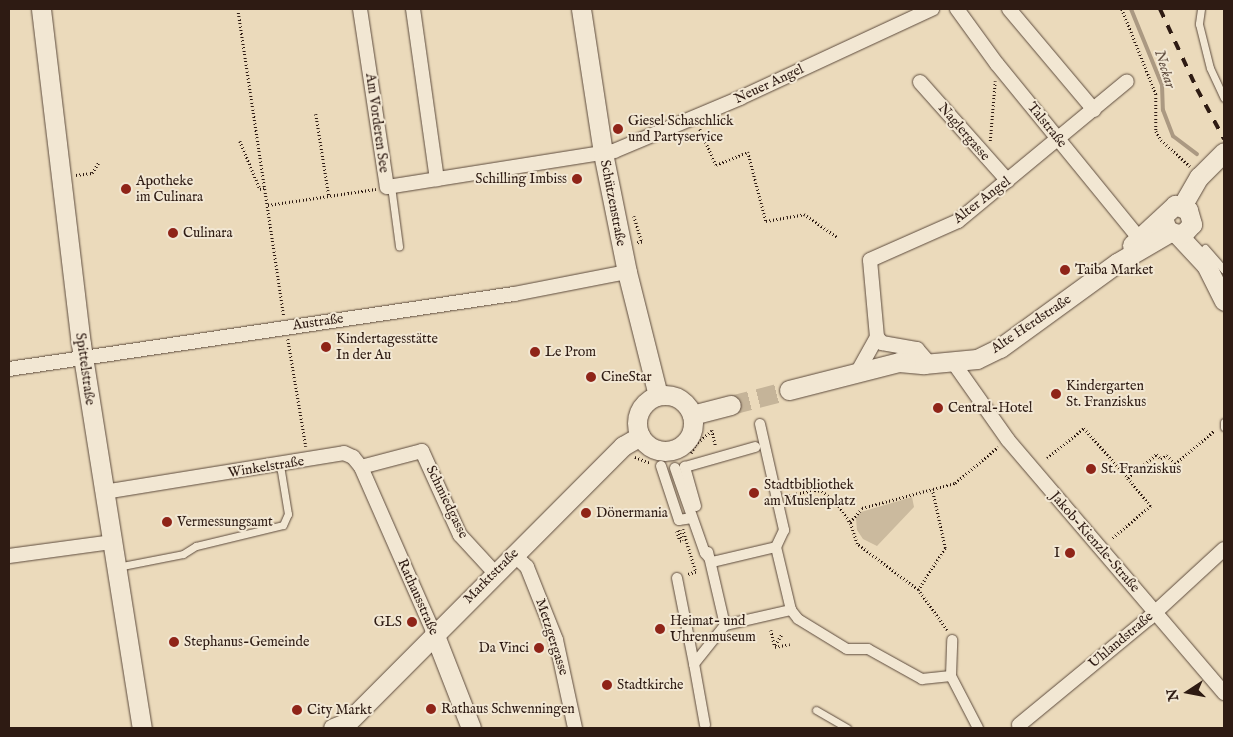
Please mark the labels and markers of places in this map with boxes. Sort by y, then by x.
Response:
place label: Giesel Schaschlick und Partyservice [628,113,734,146]
marker: Giesel Schaschlick und Partyservice [612,123,624,135]
place label: Schilling Imbiss [475,171,567,187]
place label: Apotheke im Culinara [136,173,203,206]
marker: Schilling Imbiss [571,173,583,185]
marker: Apotheke im Culinara [120,183,132,195]
place label: Culinara [183,225,233,241]
marker: Culinara [167,227,179,239]
place label: Taiba Market [1075,262,1153,278]
marker: Taiba Market [1059,264,1071,276]
place label: Kindertagesstätte In der Au [336,331,438,364]
marker: Kindertagesstätte In der Au [320,341,332,353]
place label: Le Prom [545,344,596,360]
marker: Le Prom [529,346,541,358]
place label: CineStar [601,369,652,385]
marker: CineStar [585,371,597,383]
place label: Kindergarten St. Franziskus [1066,378,1146,411]
marker: Kindergarten St. Franziskus [1050,388,1062,400]
place label: Central-Hotel [948,400,1033,416]
marker: Central-Hotel [932,402,944,414]
place label: St. Franziskus [1101,461,1181,477]
marker: St. Franziskus [1085,463,1097,475]
place label: Stadtbibliothek am Muslenplatz [764,477,855,510]
marker: Stadtbibliothek am Muslenplatz [748,487,760,499]
place label: Dönermania [596,505,668,521]
marker: Dönermania [580,507,592,519]
place label: Vermessungsamt [177,514,273,530]
marker: Vermessungsamt [161,516,173,528]
place label: I [1054,545,1060,561]
marker: I [1064,547,1076,559]
place label: Heimat- und Uhrenmuseum [670,613,756,646]
place label: GLS [374,614,402,630]
marker: GLS [406,616,418,628]
marker: Heimat- und Uhrenmuseum [654,623,666,635]
place label: Stephanus-Gemeinde [184,634,309,650]
marker: Stephanus-Gemeinde [168,636,180,648]
place label: Da Vinci [479,640,529,656]
marker: Da Vinci [533,642,545,654]
place label: Stadtkirche [617,677,684,693]
marker: Stadtkirche [601,679,613,691]
place label: Rathaus Schwenningen [441,701,575,717]
place label: City Markt [307,702,372,718]
marker: Rathaus Schwenningen [425,703,437,715]
marker: City Markt [291,704,303,716]

